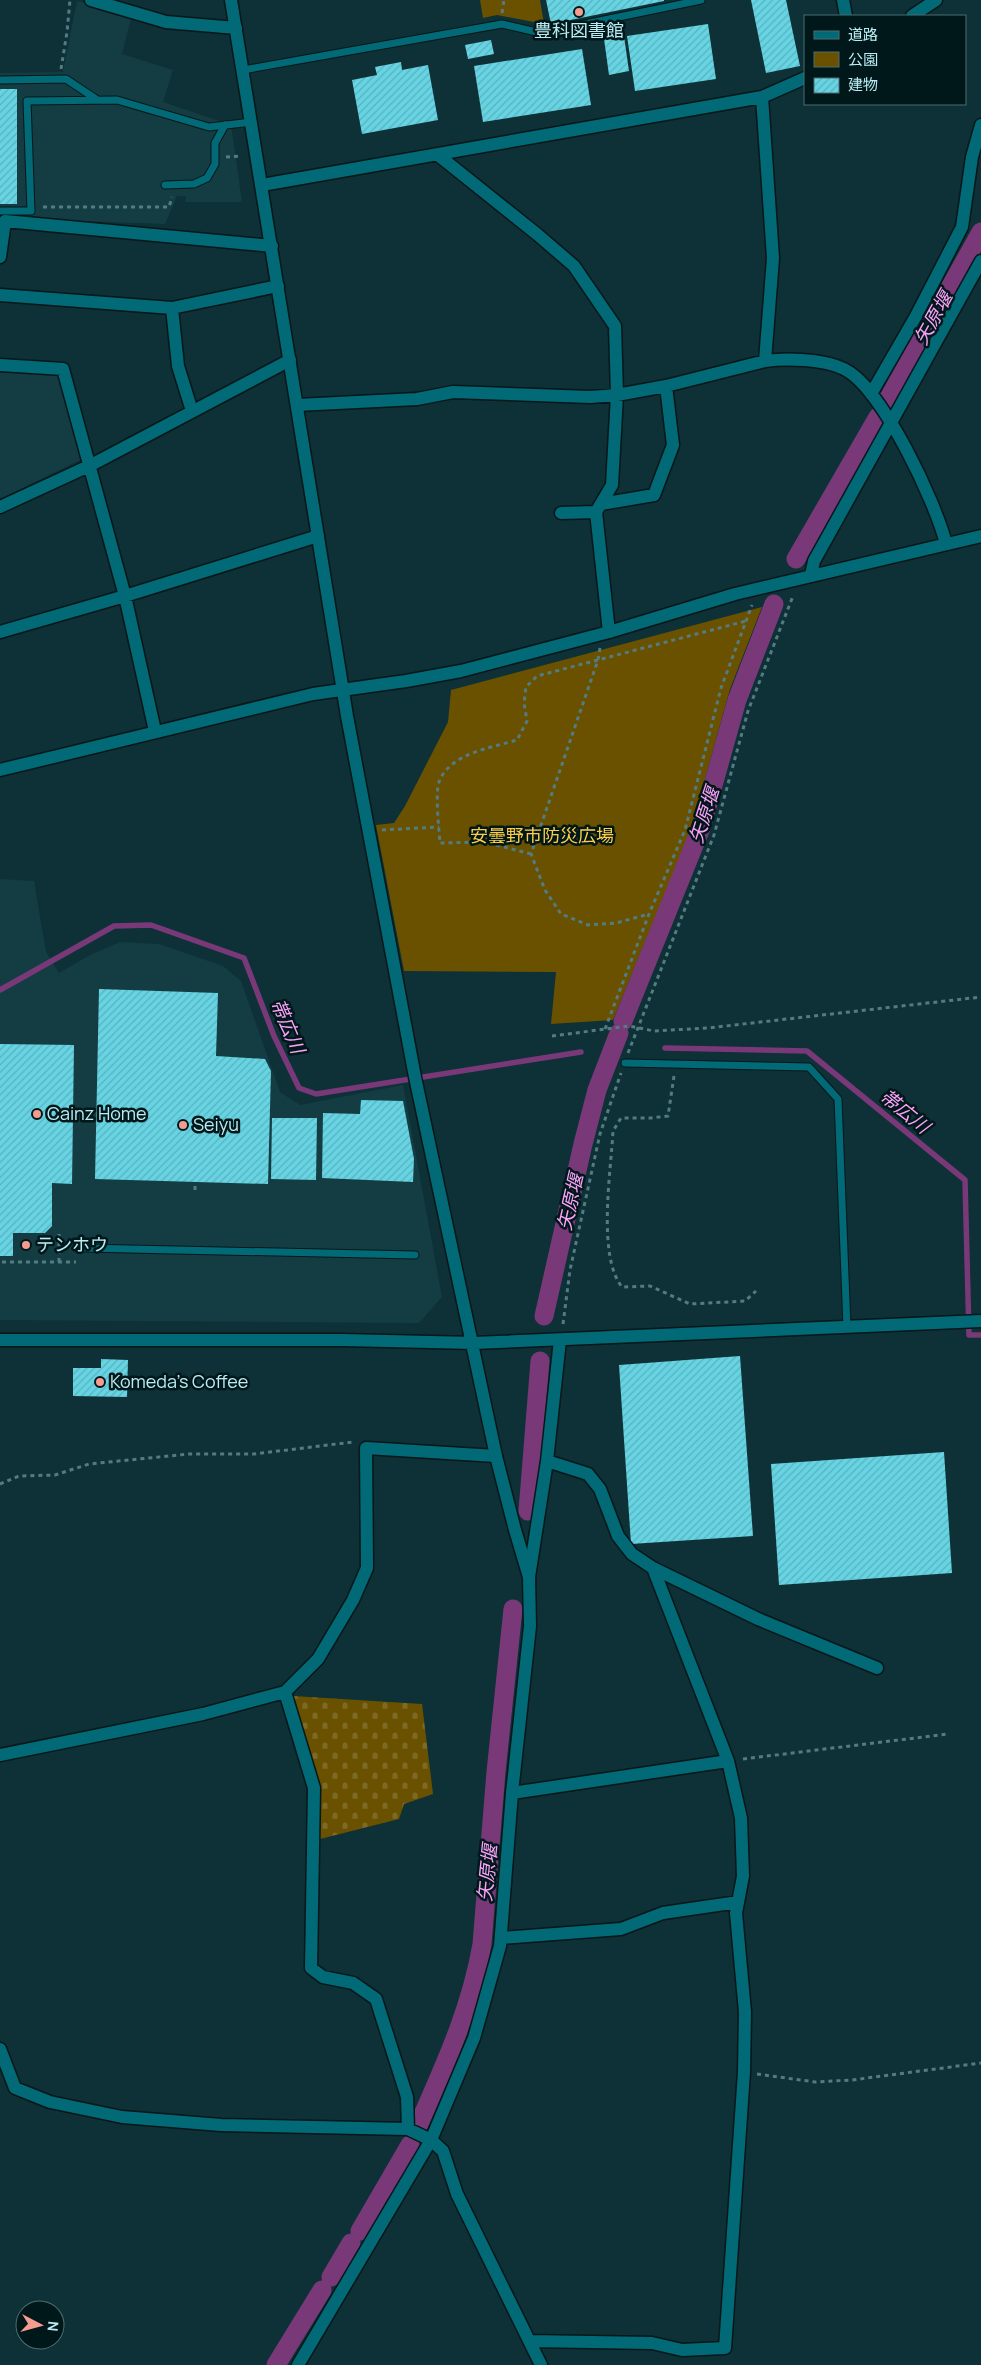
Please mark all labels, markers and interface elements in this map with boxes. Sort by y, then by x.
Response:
marker: 豊科図書館 [573,6,585,18]
legend [804,15,966,105]
place label: 豊科図書館 [534,18,624,42]
text: 道路 [848,24,878,45]
text: 公園 [848,49,878,70]
text: 建物 [848,74,878,95]
water label: 矢原堰 [908,284,960,349]
water label: 矢原堰 [683,781,726,846]
park label: 安曇野市防災広場 [470,823,614,847]
water label: 帯広川 [265,995,312,1059]
water label: 帯広川 [875,1083,937,1140]
place label: Cainz Home [47,1101,147,1125]
marker: Cainz Home [31,1108,43,1120]
place label: Seiyu [193,1112,239,1136]
marker: Seiyu [177,1119,189,1131]
water label: 矢原堰 [551,1168,590,1233]
place label: テンホウ [36,1232,108,1256]
marker: テンホウ [20,1239,32,1251]
place label: Komeda's Coffee [110,1369,248,1393]
marker: Komeda's Coffee [94,1376,106,1388]
water label: 矢原堰 [471,1840,503,1903]
north arrow [15,2300,65,2350]
text: N [43,2320,63,2332]

